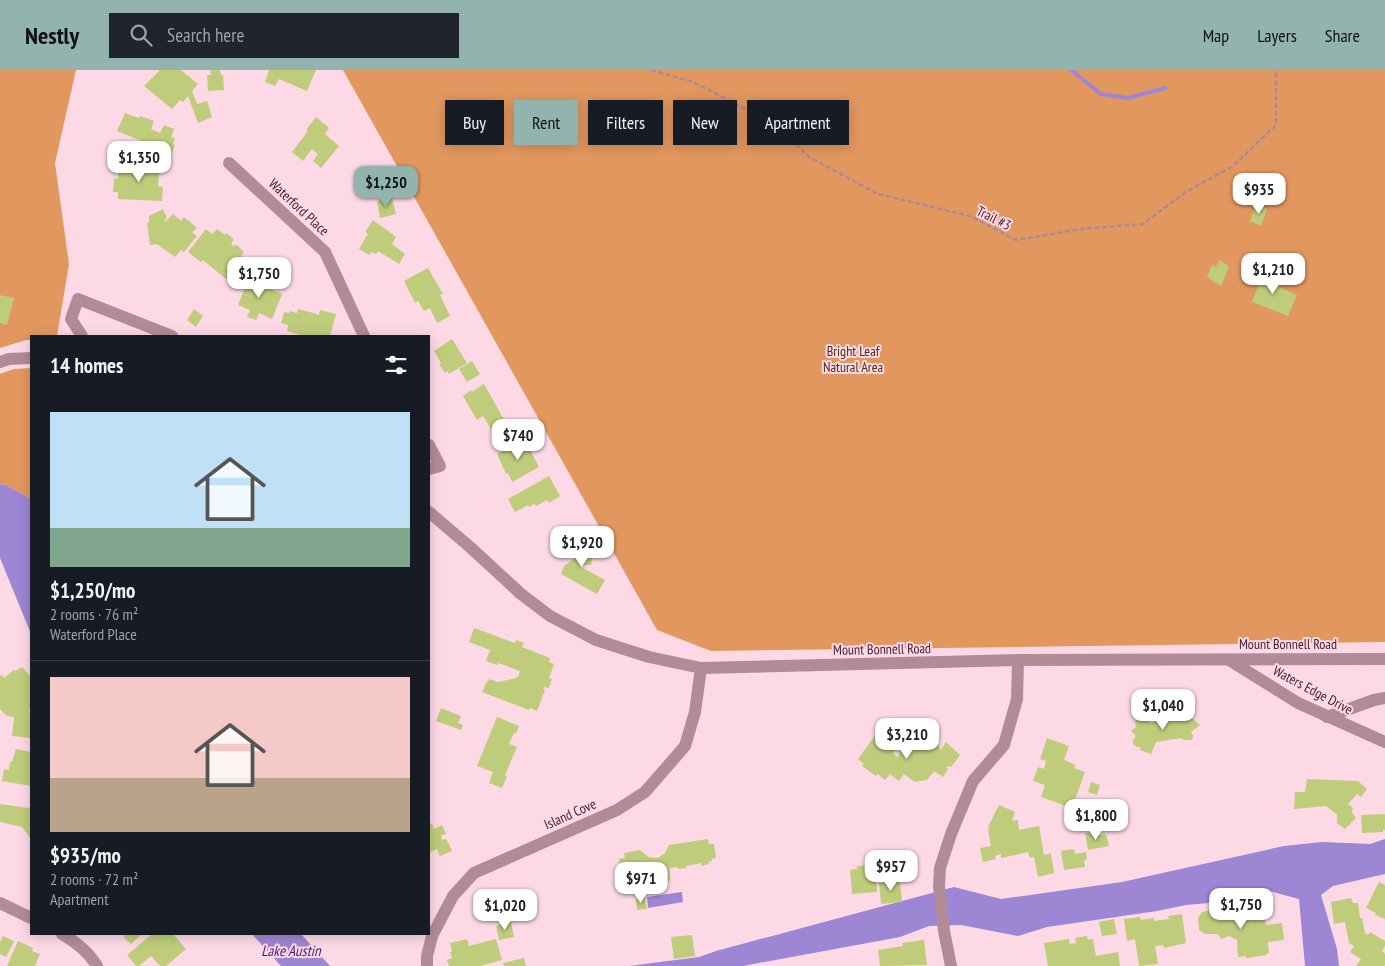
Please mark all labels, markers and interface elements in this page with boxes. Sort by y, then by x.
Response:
search box [109,13,459,58]
text: Nestly [25,20,79,51]
icon: search [127,21,155,49]
text: Search here [167,23,244,47]
text: Map [1203,24,1229,47]
text: Layers [1257,24,1297,47]
text: Share [1325,24,1360,47]
chip: Buy [445,100,504,145]
chip: Rent [514,100,578,145]
chip: Filters [588,100,663,145]
chip: New [673,100,737,145]
chip: Apartment [747,100,849,145]
pin: $1,350 [98,140,180,183]
text: $1,350 [118,147,160,167]
pin: $1,250 [345,166,427,208]
text: $1,250 [365,172,407,192]
pin: $935 [1229,172,1289,215]
street label: Waterford Place [265,175,333,240]
text: $935 [1244,179,1274,199]
street label: Trail #3 [974,202,1014,234]
pin: $1,210 [1232,252,1314,295]
pin: $1,750 [218,256,300,299]
text: $1,210 [1252,259,1294,279]
text: $1,750 [238,263,280,283]
park label: Bright Leaf Natural Area [823,342,883,376]
icon: filters [382,351,410,379]
text: 14 homes [50,352,123,379]
pin: $740 [488,418,548,461]
text: $740 [503,425,533,445]
icon: home [185,444,275,534]
pin: $1,920 [541,526,623,568]
text: $1,920 [561,532,603,552]
text: $1,250/mo [50,577,135,604]
text: 2 rooms · 76 m² [50,604,138,624]
text: Waterford Place [50,624,137,644]
street label: Mount Bonnell Road [1239,635,1337,653]
street label: Mount Bonnell Road [833,639,931,659]
street label: Waters Edge Drive [1270,661,1356,719]
pin: $1,040 [1122,688,1204,731]
text: $1,040 [1142,695,1184,715]
icon: home [185,710,275,800]
pin: $3,210 [866,718,948,760]
text: $3,210 [886,724,928,744]
street label: Island Cove [541,794,599,833]
pin: $1,800 [1055,798,1137,841]
text: $1,800 [1075,805,1117,825]
text: $935/mo [50,842,121,869]
pin: $957 [861,850,921,892]
text: $957 [876,856,906,876]
pin: $971 [611,862,671,904]
text: $971 [626,868,656,888]
text: 2 rooms · 72 m² [50,869,138,889]
pin: $1,020 [464,888,546,931]
pin: $1,750 [1200,888,1282,930]
text: Apartment [50,889,109,909]
text: $1,750 [1220,894,1262,914]
text: $1,020 [484,895,526,915]
water label: Lake Austin [261,941,322,960]

